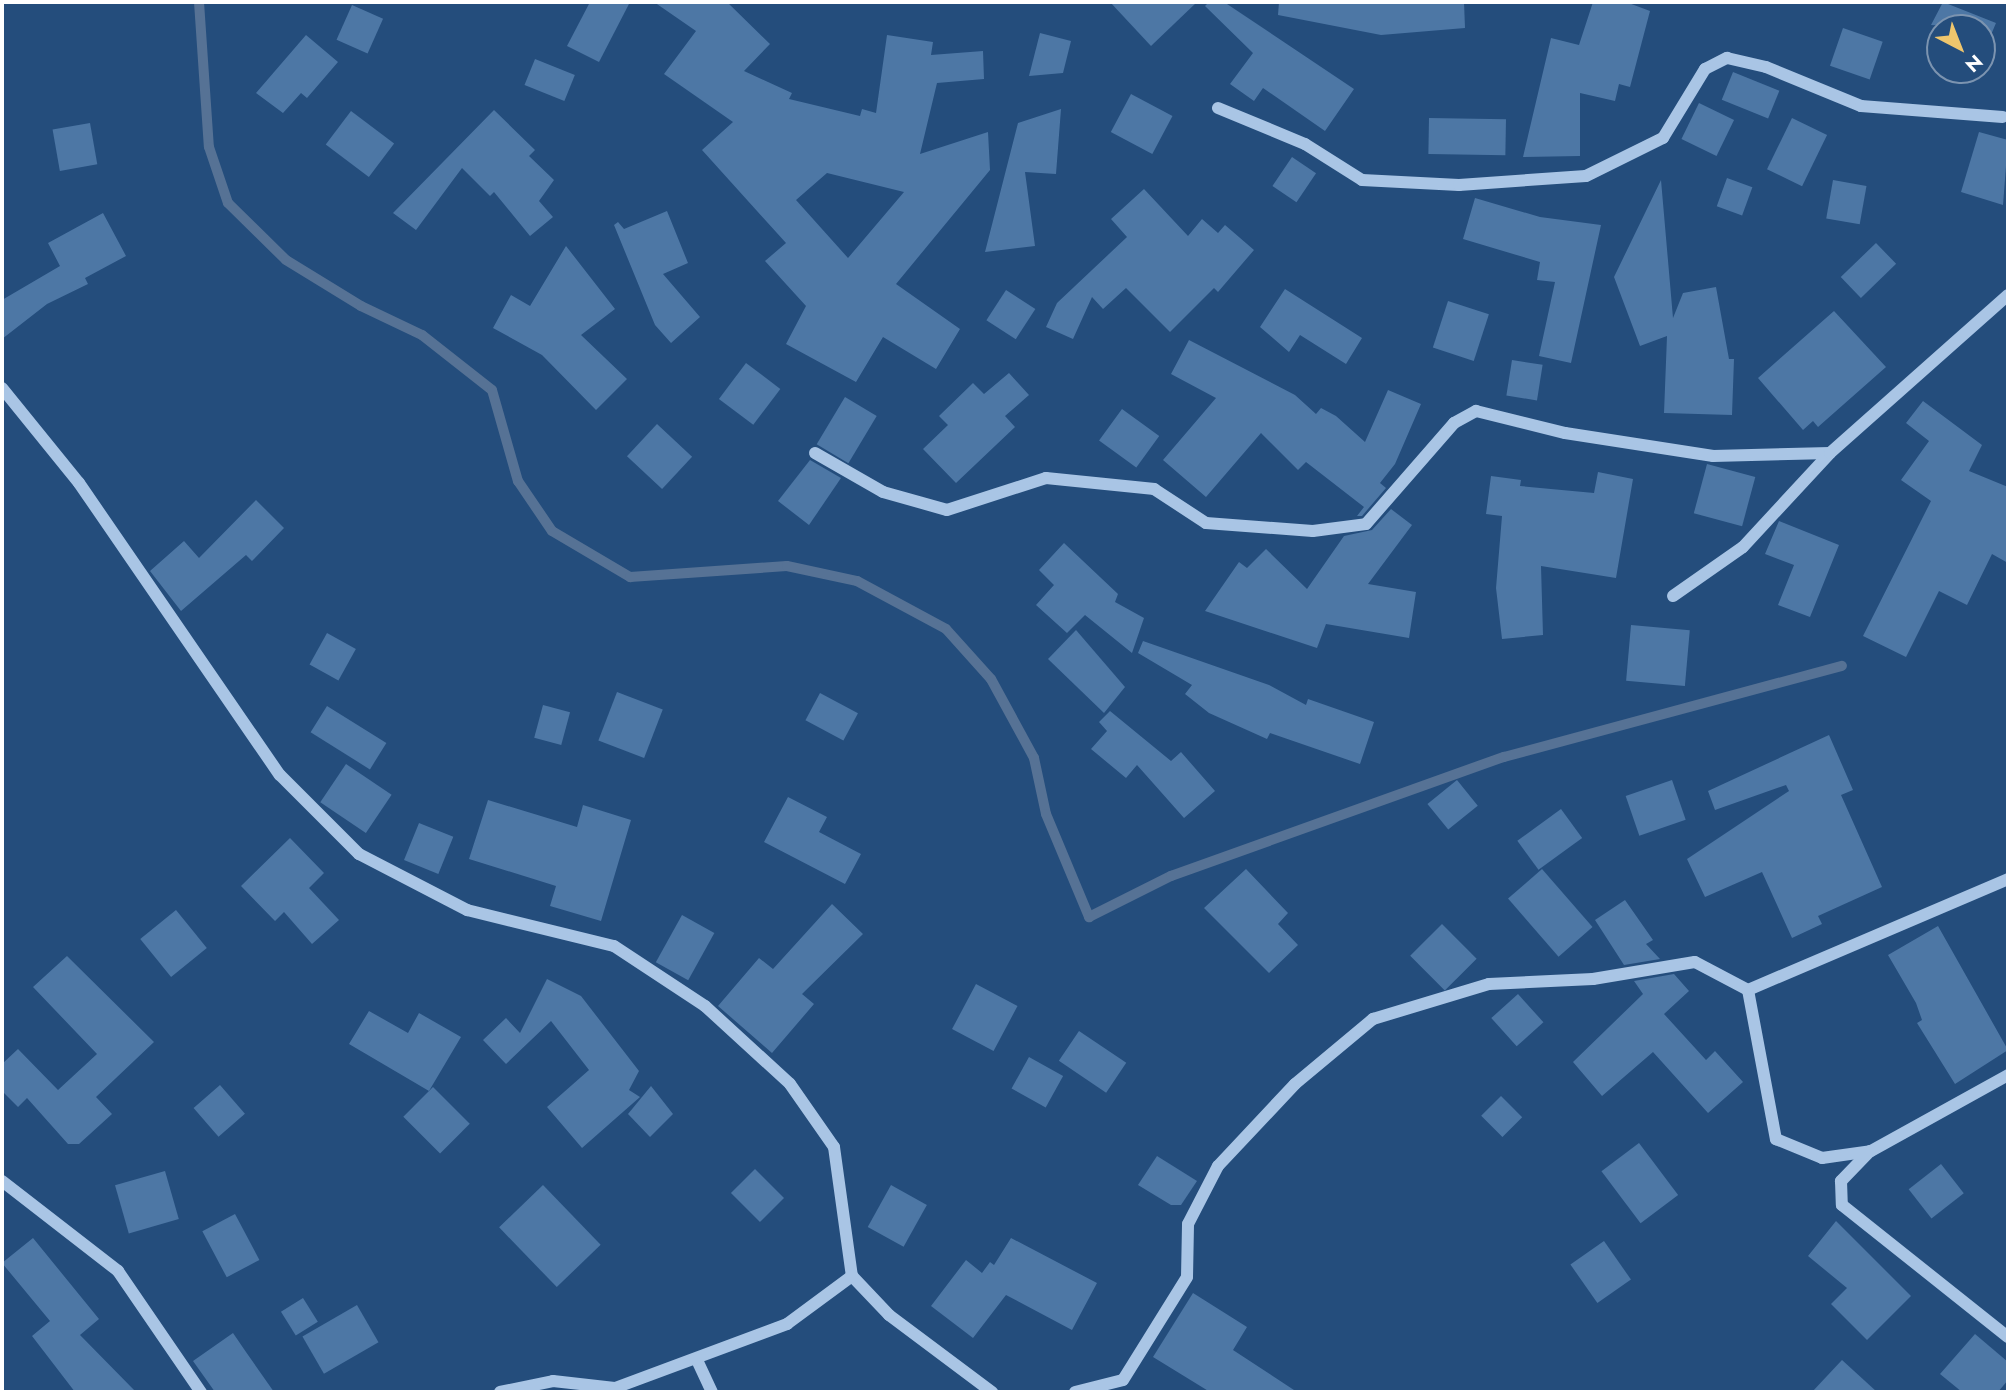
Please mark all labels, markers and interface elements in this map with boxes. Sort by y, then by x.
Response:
north arrow [1926,14,1996,84]
text: N [1959,48,1989,79]

